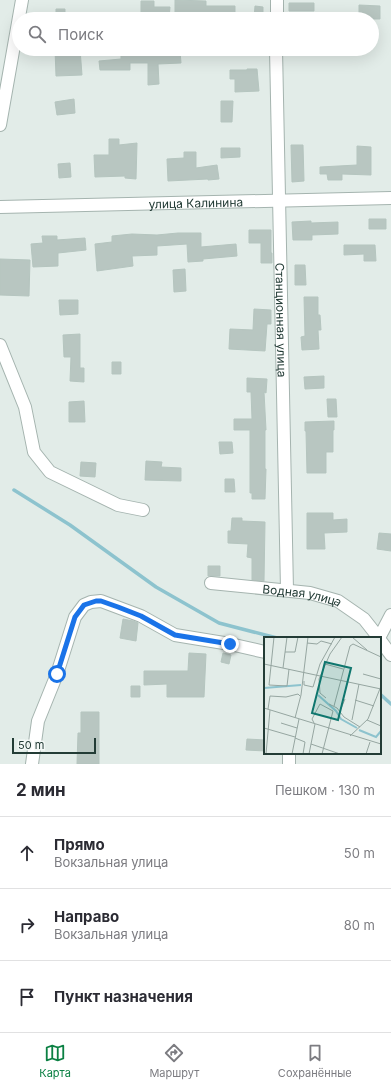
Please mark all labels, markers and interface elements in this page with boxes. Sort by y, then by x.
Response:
search box [12,12,379,56]
icon: search [26,23,48,45]
text: Поиск [58,25,104,44]
street label: улица Калинина [149,194,243,211]
street label: Станционная улица [273,262,290,378]
street label: Водная улица [262,581,345,609]
route end [221,635,239,653]
inset map [264,637,381,754]
route start [48,665,66,683]
scale bar [12,736,96,755]
text: 50 m [18,738,44,752]
text: 2 мин [16,780,66,800]
text: Пешком · 130 m [275,782,375,798]
text: Прямо [54,835,105,854]
icon: ahead [16,842,38,864]
text: 50 m [344,845,375,861]
text: Вокзальная улица [54,854,168,870]
text: Направо [54,907,119,926]
icon: right [16,914,38,936]
text: 80 m [344,917,375,933]
text: Вокзальная улица [54,926,168,942]
icon: arrive [16,986,38,1008]
text: Пункт назначения [54,987,193,1006]
tab: Карта [39,1042,71,1080]
tab: Маршрут [149,1042,199,1080]
tab: Сохранённые [278,1042,352,1080]

